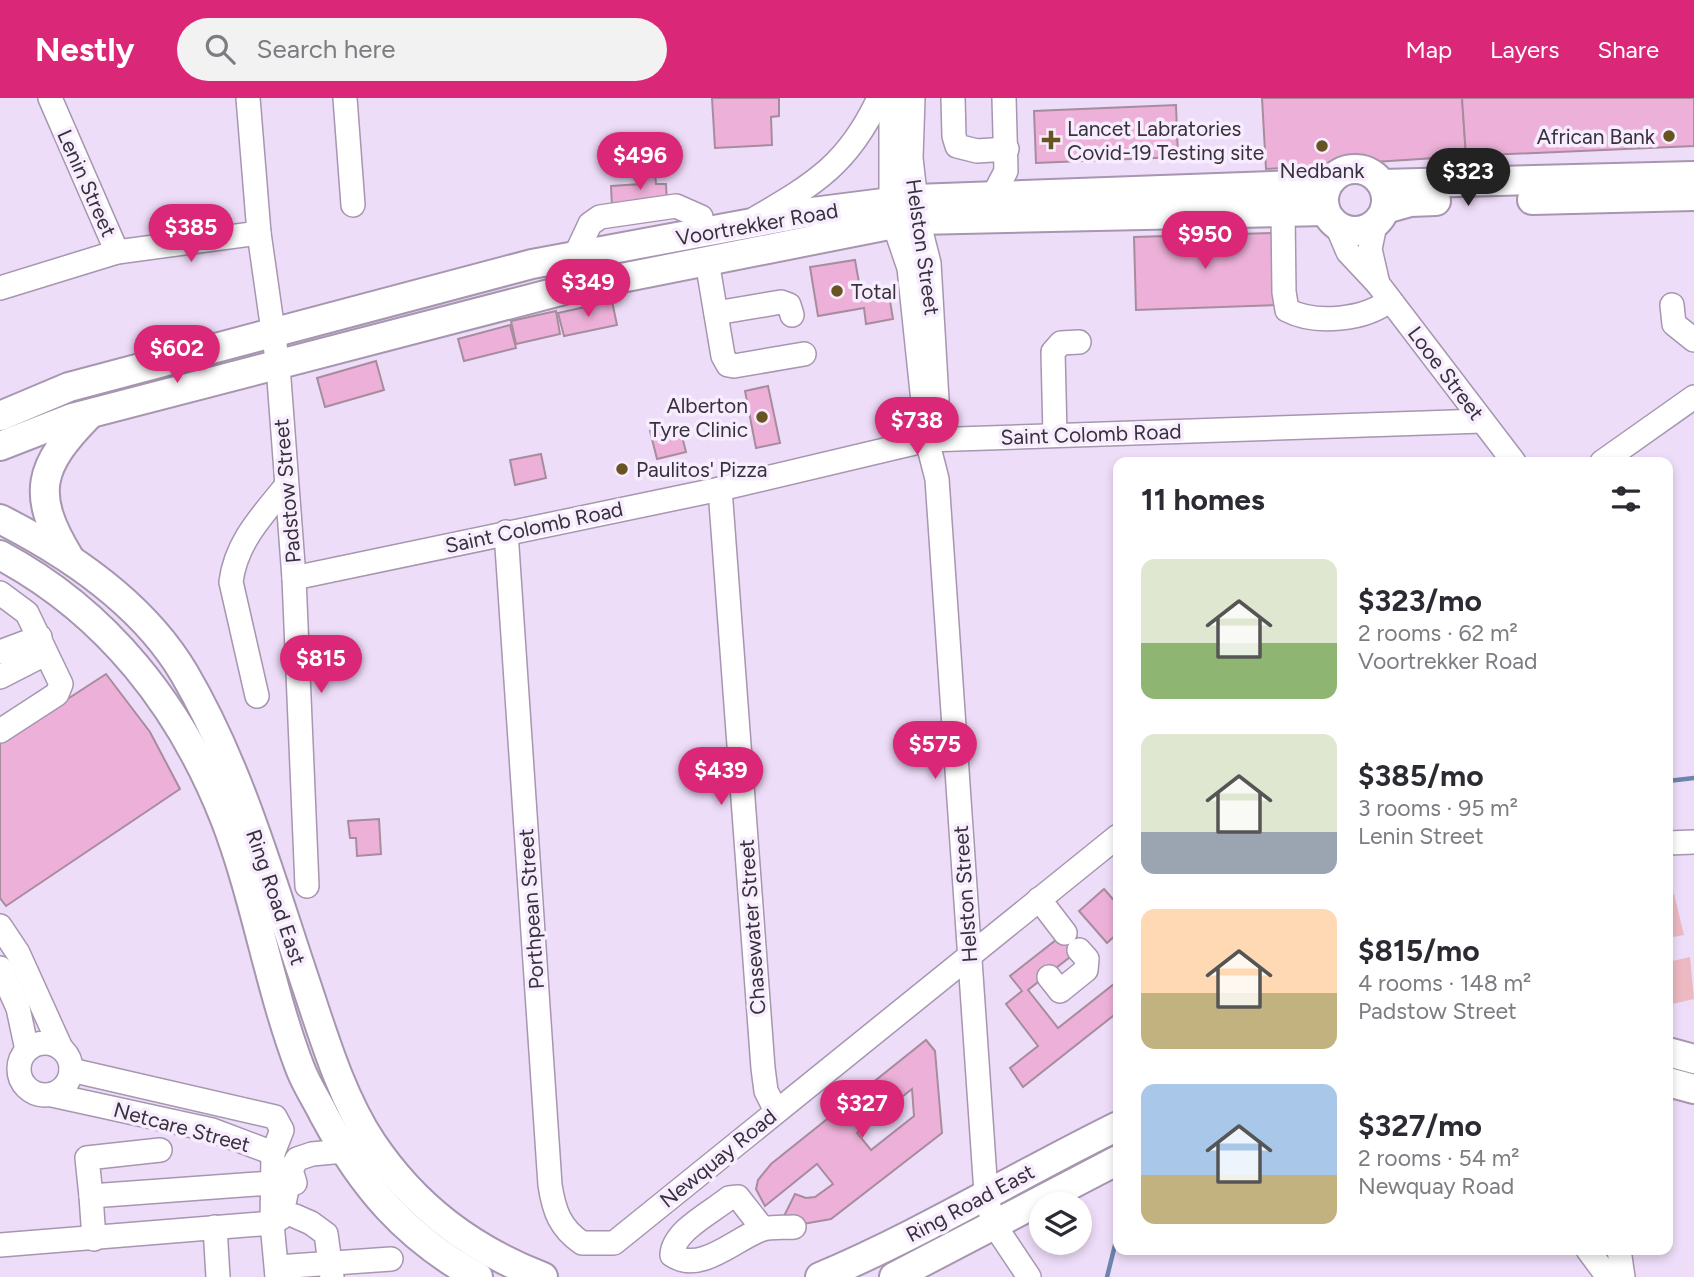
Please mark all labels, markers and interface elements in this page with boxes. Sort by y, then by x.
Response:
search box [177,18,667,81]
text: Nestly [35,30,135,69]
icon: search [201,30,239,68]
text: Search here [257,33,395,65]
text: Map [1405,35,1452,64]
text: Layers [1490,35,1559,64]
text: Share [1597,35,1659,64]
place label: Lancet Labratories Covid-19 Testing site [1067,116,1264,165]
place label: African Bank [1537,124,1656,149]
street label: Lenin Street [52,126,122,241]
marker: African Bank [1661,128,1677,144]
marker: Lancet Labratories Covid-19 Testing site [1041,130,1061,150]
pin: $496 [599,132,681,192]
marker: Nedbank [1314,138,1330,154]
text: $496 [613,141,667,169]
pin: $323 [1427,148,1509,208]
text: $323 [1442,157,1494,185]
place label: Nedbank [1280,158,1365,183]
street label: Helston Street [901,177,945,317]
street label: Voortrekker Road [674,197,840,251]
pin: $385 [150,204,232,264]
pin: $950 [1164,212,1246,271]
text: $385 [165,213,217,241]
text: $950 [1178,220,1232,248]
pin: $349 [547,260,629,319]
text: $349 [561,268,615,296]
place label: Total [851,279,897,304]
marker: Total [829,283,845,299]
street label: Looe Street [1403,321,1489,425]
pin: $602 [136,326,218,385]
text: $602 [150,334,204,362]
place label: Alberton Tyre Clinic [649,393,748,442]
pin: $738 [876,398,958,457]
text: $738 [891,406,943,434]
marker: Alberton Tyre Clinic [754,409,770,425]
street label: Padstow Street [268,418,306,564]
street label: Saint Colomb Road [1000,418,1182,450]
place label: Paulitos' Pizza [636,457,767,482]
marker: Paulitos' Pizza [614,461,630,477]
icon: filters [1607,480,1645,518]
text: 11 homes [1141,481,1265,518]
street label: Saint Colomb Road [443,496,625,558]
text: $323/mo [1358,582,1482,619]
icon: home [1197,587,1281,671]
text: 2 rooms · 62 m² [1358,619,1518,647]
pin: $815 [280,636,362,695]
text: $815 [296,644,346,672]
text: Voortrekker Road [1358,647,1538,675]
pin: $575 [894,722,976,781]
text: $575 [909,730,961,758]
pin: $439 [680,748,762,807]
text: $439 [694,756,748,784]
text: $385/mo [1358,757,1484,794]
icon: home [1197,762,1281,846]
text: 3 rooms · 95 m² [1358,794,1518,822]
text: Lenin Street [1358,822,1484,850]
street label: Helston Street [948,825,982,963]
street label: Ring Road East [241,826,311,968]
street label: Porthpean Street [513,828,549,990]
street label: Chasewater Street [733,838,771,1016]
text: $815/mo [1358,932,1480,969]
icon: home [1197,937,1281,1021]
text: 4 rooms · 148 m² [1358,969,1531,997]
text: Padstow Street [1358,997,1517,1025]
pin: $327 [821,1080,903,1140]
text: $327 [836,1089,888,1117]
street label: Netcare Street [111,1097,253,1157]
street label: Newquay Road [655,1103,781,1213]
text: $327/mo [1358,1107,1482,1144]
icon: home [1197,1112,1281,1196]
text: 2 rooms · 54 m² [1358,1144,1520,1172]
street label: Ring Road East [902,1159,1038,1247]
text: Newquay Road [1358,1172,1514,1200]
map controls [1029,1192,1092,1255]
button: layers [1029,1192,1092,1255]

